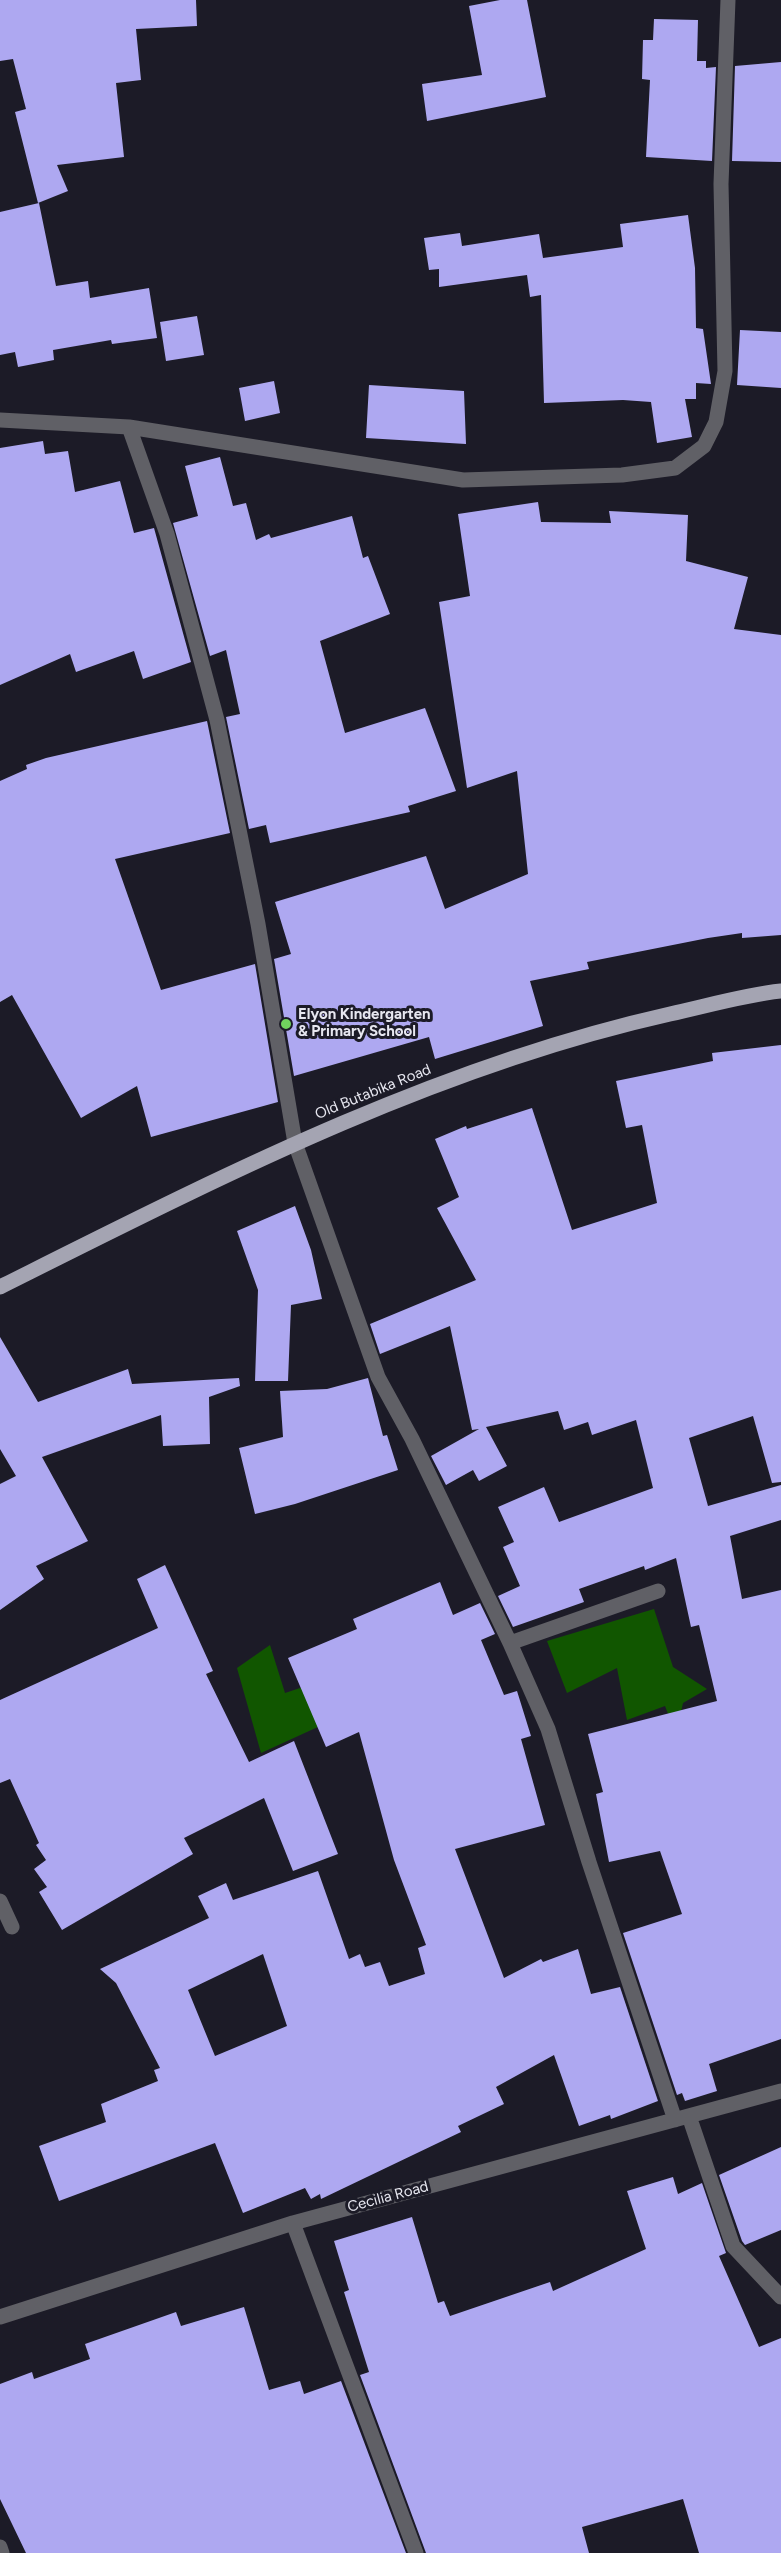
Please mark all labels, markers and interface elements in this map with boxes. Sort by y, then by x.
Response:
place label: Elyon Kindergarten & Primary School [298,1006,431,1041]
marker: Elyon Kindergarten & Primary School [279,1017,293,1031]
street label: Old Butabika Road [312,1061,434,1123]
street label: Cecilia Road [345,2178,431,2216]

